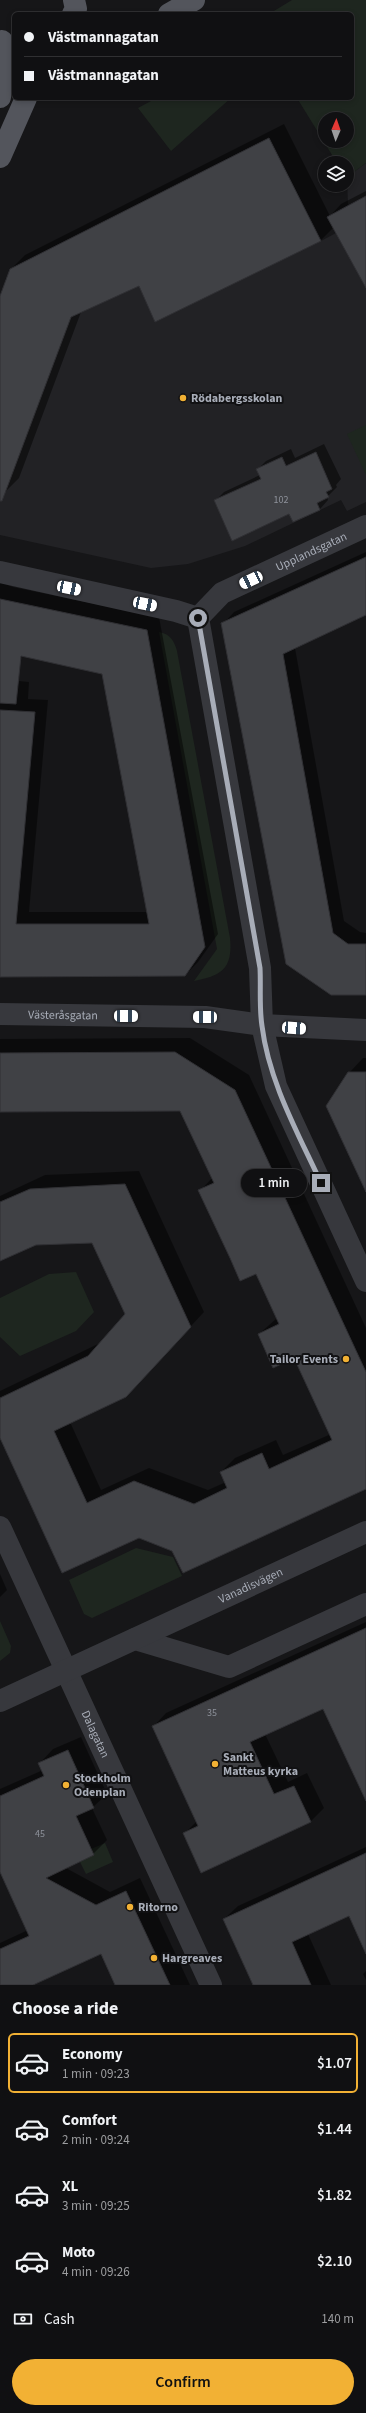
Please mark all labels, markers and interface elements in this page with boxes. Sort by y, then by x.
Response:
text: Västmannagatan [48,27,159,48]
text: Västmannagatan [48,65,159,86]
north arrow [318,112,354,148]
map controls [318,112,354,192]
button: layers [318,156,354,192]
place label: Rödabergsskolan [191,390,283,407]
marker: Rödabergsskolan [178,393,188,403]
house number: 102 [274,493,288,507]
street label: Upplandsgatan [273,528,350,575]
car [238,569,264,591]
car [56,580,82,596]
car [132,596,158,612]
route start [189,609,207,627]
street label: Västeråsgatan [28,1006,98,1024]
car [114,1010,138,1022]
car [193,1011,217,1023]
car [282,1021,306,1035]
callout: 1 min [241,1169,307,1197]
text: 1 min [259,1174,289,1192]
route end [312,1174,330,1192]
place label: Tailor Events [270,1351,338,1368]
marker: Tailor Events [341,1354,351,1364]
street label: Vanadisvägen [216,1563,286,1608]
house number: 35 [207,1706,217,1720]
street label: Dalagatan [77,1707,114,1761]
place label: Sankt Matteus kyrka [223,1749,298,1780]
marker: Sankt Matteus kyrka [210,1759,220,1769]
place label: Stockholm Odenplan [74,1770,131,1801]
marker: Stockholm Odenplan [61,1780,71,1790]
house number: 45 [35,1827,45,1841]
place label: Ritorno [138,1899,178,1916]
marker: Ritorno [125,1902,135,1912]
place label: Hargreaves [162,1950,222,1967]
marker: Hargreaves [149,1953,159,1963]
text: Choose a ride [12,1996,118,2021]
text: Economy [62,2044,123,2065]
icon: car [14,2045,50,2081]
text: $1.07 [317,2053,352,2074]
text: 1 min · 09:23 [62,2065,130,2083]
text: Comfort [62,2110,117,2131]
icon: car [14,2111,50,2147]
text: $1.44 [317,2119,352,2140]
text: 2 min · 09:24 [62,2131,130,2149]
text: XL [62,2176,78,2197]
icon: car [14,2177,50,2213]
text: $1.82 [317,2185,352,2206]
text: 3 min · 09:25 [62,2197,130,2215]
text: Moto [62,2242,95,2263]
icon: car [14,2243,50,2279]
text: $2.10 [317,2251,352,2272]
text: 4 min · 09:26 [62,2263,130,2281]
icon: cash [12,2308,34,2330]
text: Cash [44,2309,75,2330]
text: 140 m [321,2310,354,2328]
button: Confirm [12,2359,354,2405]

